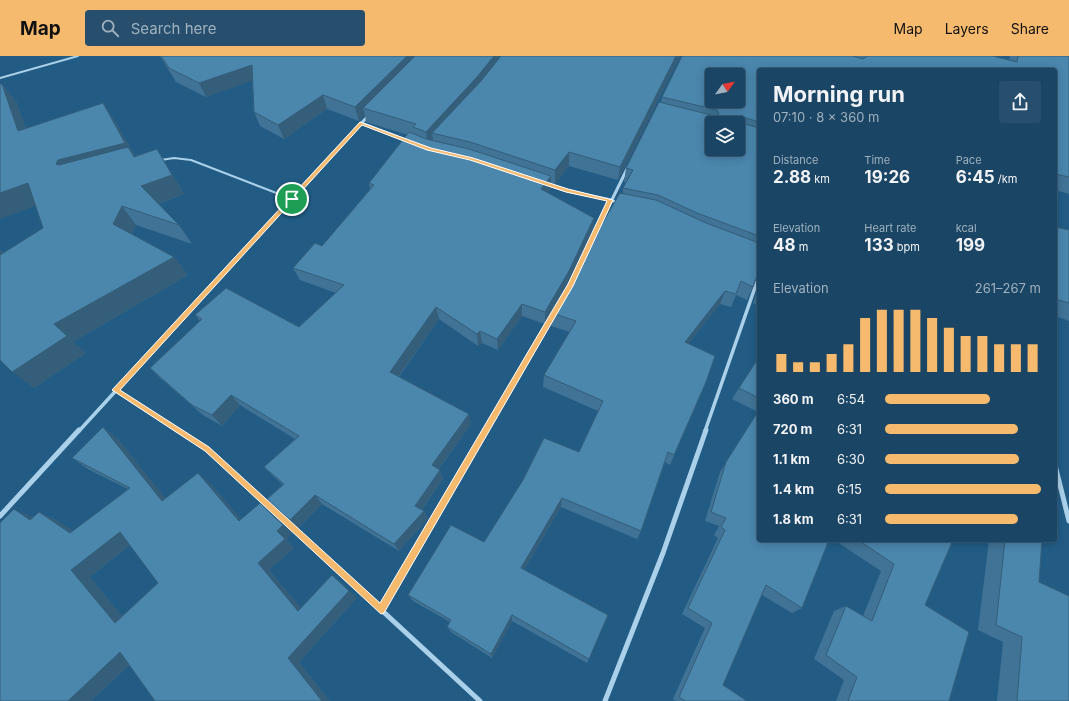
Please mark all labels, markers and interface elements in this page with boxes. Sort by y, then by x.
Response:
search box [85,10,365,46]
text: Map [20,17,61,40]
icon: search [99,17,121,39]
text: Search here [131,19,216,38]
text: Map [894,20,923,37]
text: Layers [945,20,989,37]
text: Share [1011,20,1049,37]
north arrow [705,68,745,108]
map controls [705,68,745,156]
text: Morning run [773,81,905,107]
button: share [999,81,1041,123]
text: 07:10 · 8 × 360 m [773,109,879,125]
button: layers [705,116,745,156]
text: Distance [773,153,818,167]
text: Time [864,153,890,167]
text: Pace [956,153,982,167]
text: 2.88 [773,167,811,187]
text: 19:26 [864,167,910,187]
text: 6:45 [956,167,995,187]
text: km [811,172,830,186]
text: /km [995,172,1017,186]
pin [275,182,309,216]
icon: arrive [281,188,303,210]
text: Elevation [773,221,820,235]
text: Heart rate [864,221,916,235]
text: kcal [956,221,977,235]
text: 48 [773,235,796,255]
text: 133 [864,235,894,255]
text: 199 [956,235,985,255]
text: m [796,240,808,254]
text: bpm [894,240,920,254]
text: Elevation [773,280,829,296]
text: 261–267 m [975,280,1041,296]
text: 360 m [773,391,814,407]
text: 6:54 [837,391,865,407]
text: 720 m [773,421,812,437]
text: 6:31 [837,421,862,437]
text: 1.1 km [773,451,810,467]
text: 6:30 [837,451,865,467]
text: 1.4 km [773,481,814,497]
text: 6:15 [837,481,862,497]
text: 1.8 km [773,511,814,527]
text: 6:31 [837,511,862,527]

